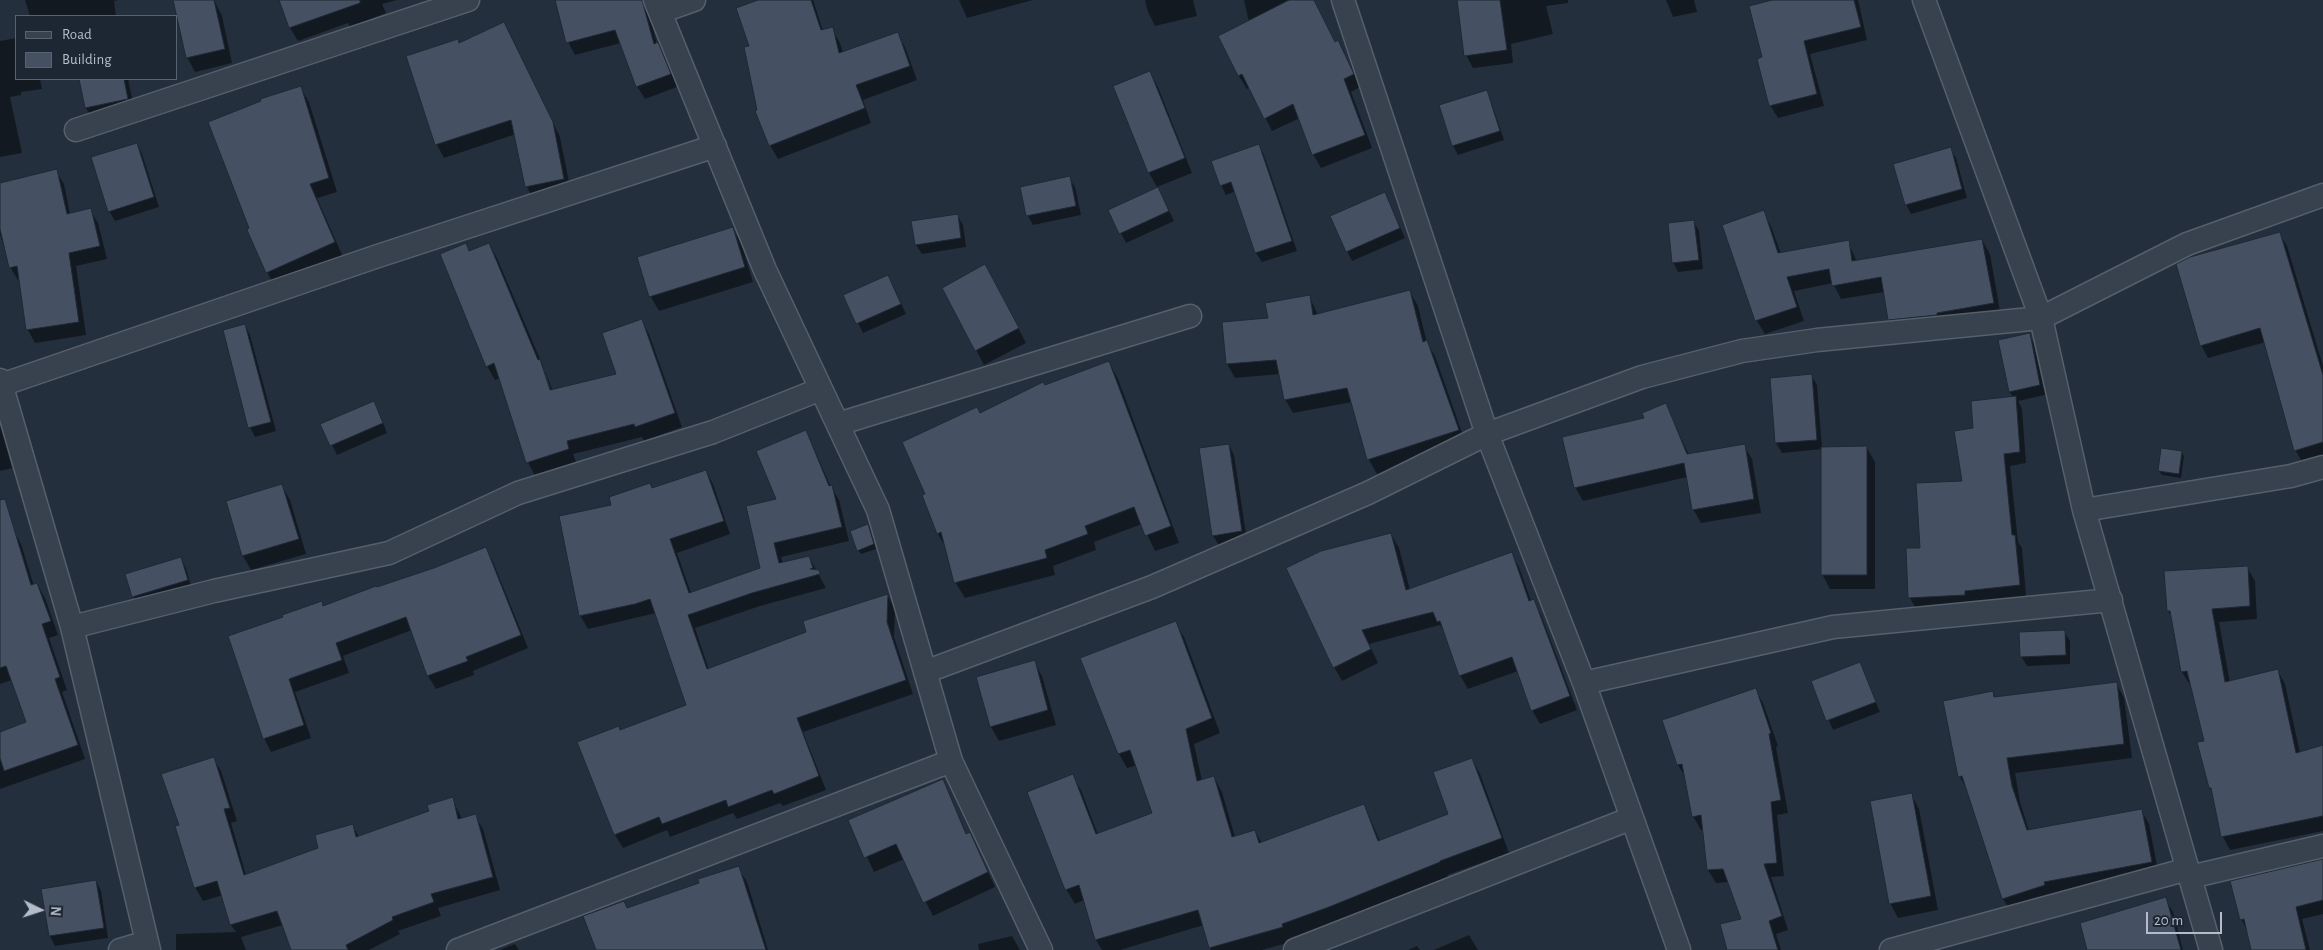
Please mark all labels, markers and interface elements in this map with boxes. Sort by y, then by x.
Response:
legend [15,15,178,80]
text: Road [62,27,92,42]
text: Building [62,52,112,67]
north arrow [15,885,65,935]
scale bar [2148,902,2224,934]
text: N [48,906,62,916]
text: 20 m [2154,913,2183,928]

